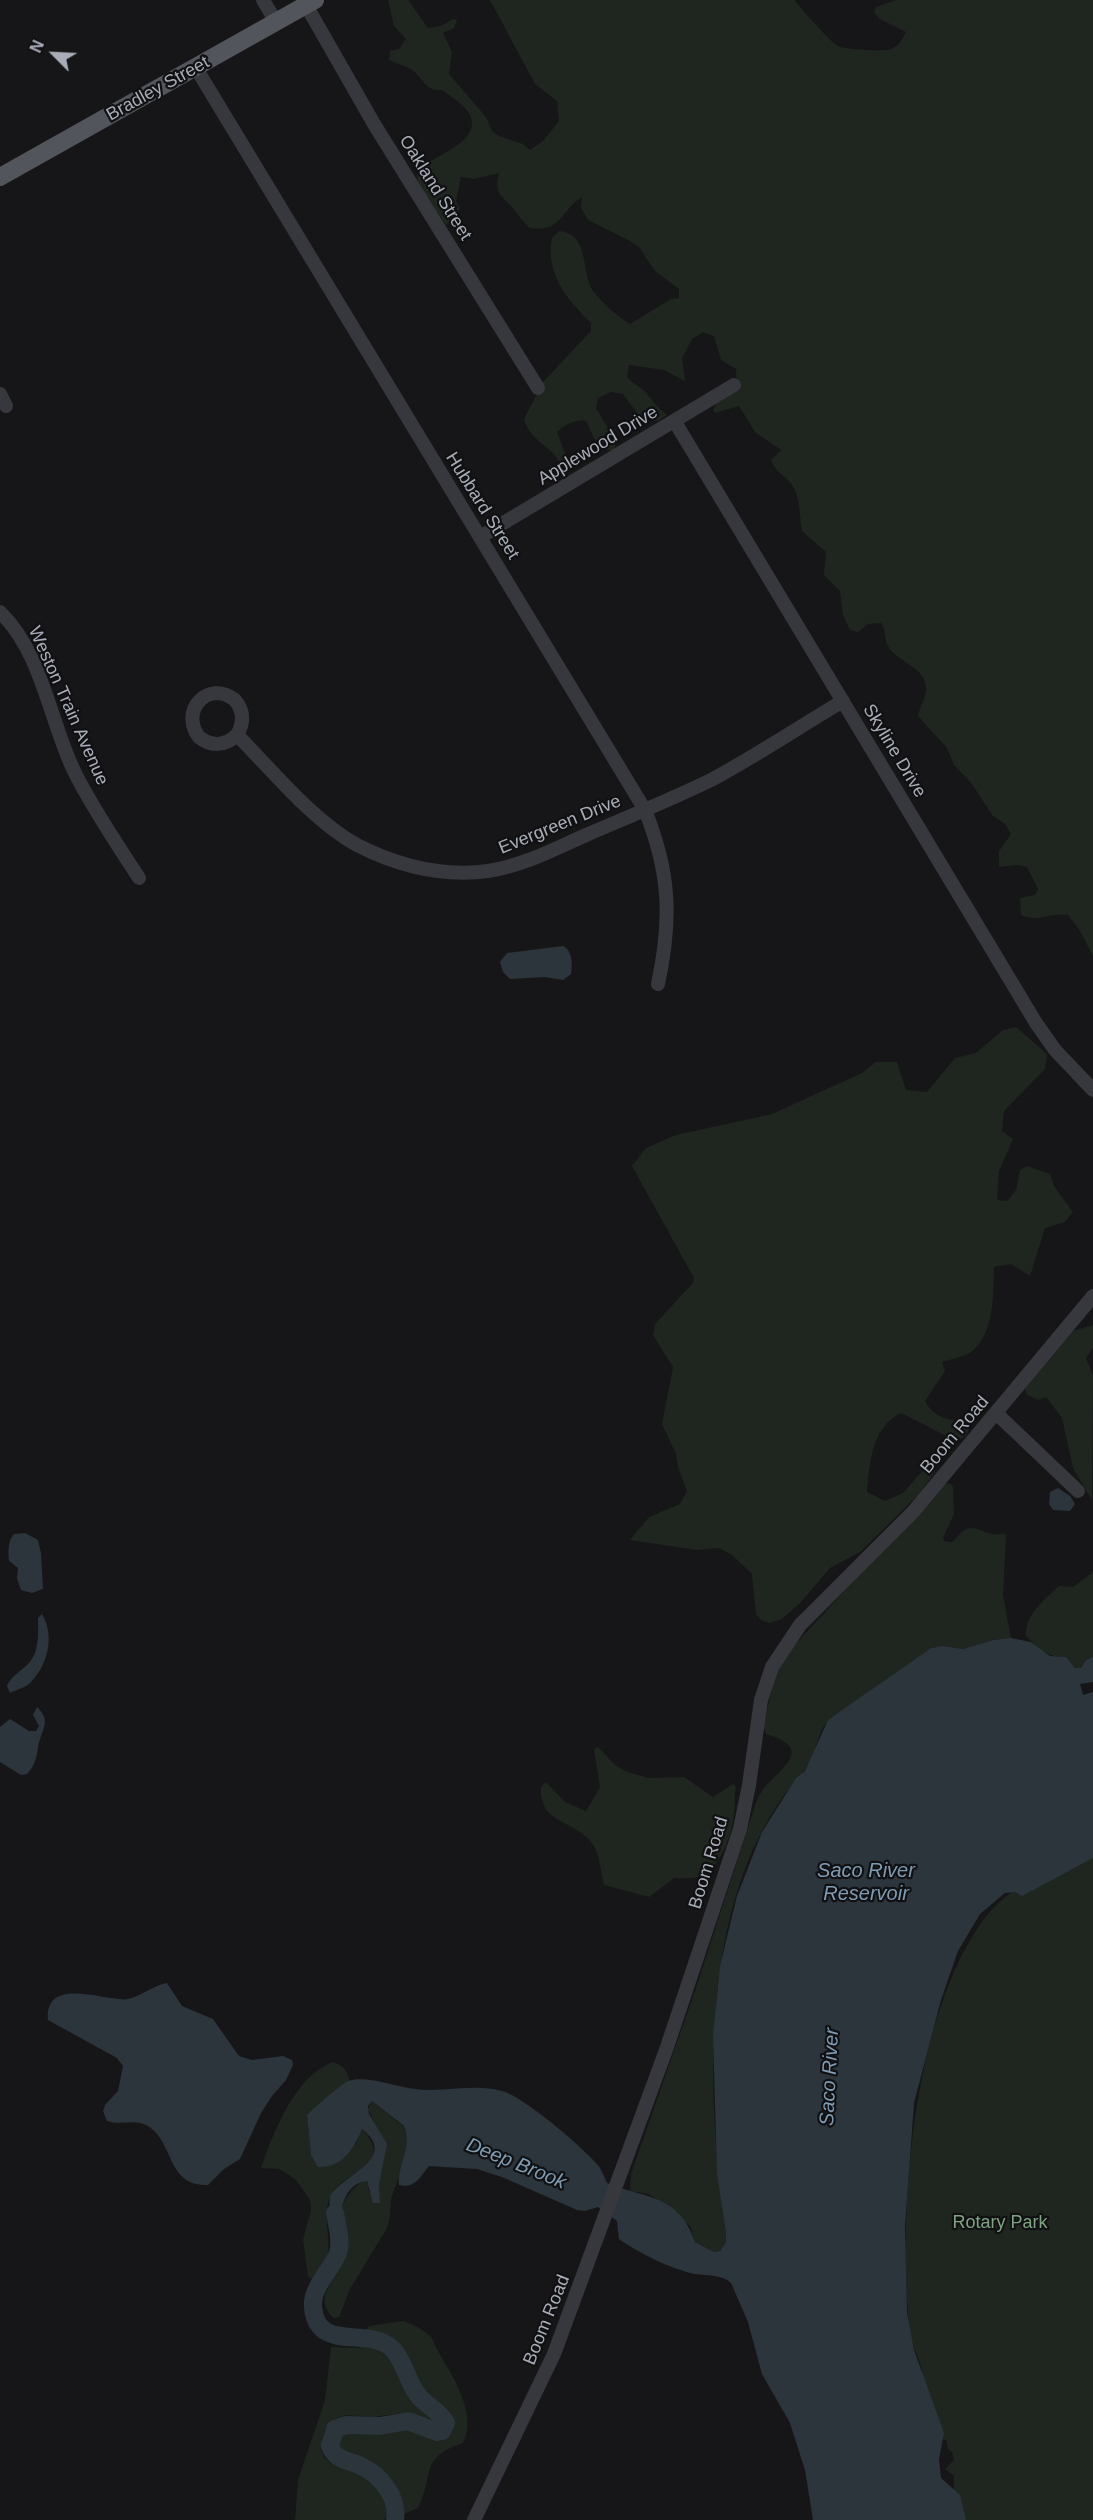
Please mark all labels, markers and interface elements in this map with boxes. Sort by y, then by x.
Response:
north arrow [24,24,84,84]
text: N [27,38,47,55]
street label: Bradley Street [103,52,213,126]
street label: Oakland Street [394,131,476,245]
street label: Applewood Drive [534,402,662,490]
street label: Hubbard Street [440,449,524,563]
street label: Weston Train Avenue [23,623,113,789]
street label: Skyline Drive [858,700,930,802]
street label: Evergreen Drive [496,791,624,859]
street label: Boom Road [916,1392,994,1478]
street label: Boom Road [685,1814,733,1912]
water label: Saco River Reservoir [817,1859,915,1906]
water label: Saco River [815,2028,845,2126]
water label: Deep Brook [463,2133,569,2195]
park label: Rotary Park [952,2212,1048,2234]
street label: Boom Road [519,2272,575,2368]

